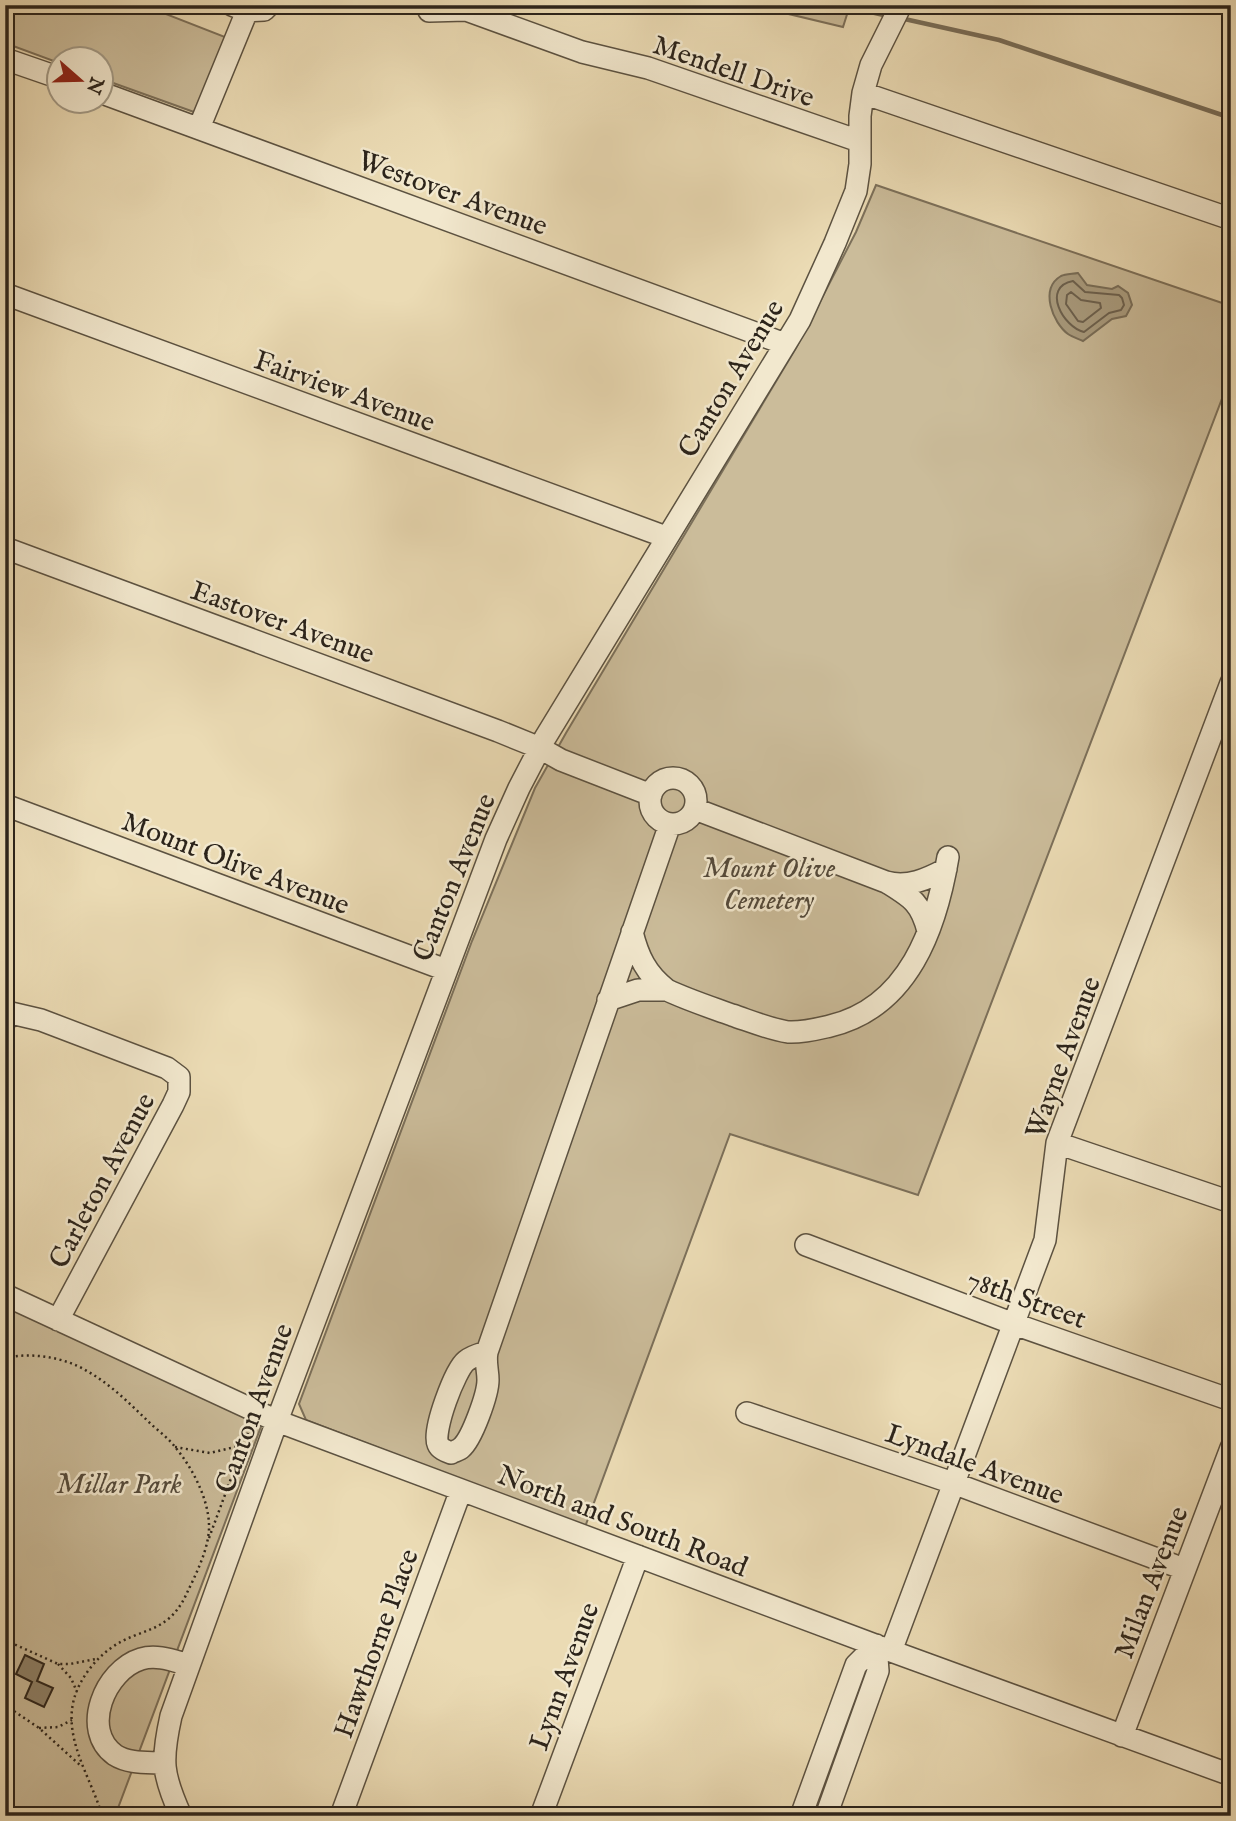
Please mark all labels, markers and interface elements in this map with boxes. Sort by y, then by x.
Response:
street label: Mendell Drive [648,28,819,116]
north arrow [46,46,116,116]
text: N [80,72,109,97]
street label: Westover Avenue [352,144,552,245]
street label: Canton Avenue [671,294,793,465]
street label: Fairview Avenue [249,343,440,441]
street label: Eastover Avenue [186,574,379,673]
street label: Canton Avenue [406,789,505,967]
street label: Mount Olive Avenue [116,805,354,924]
park label: Mount Olive Cemetery [703,852,836,919]
street label: Wayne Avenue [1019,972,1110,1144]
street label: Carleton Avenue [42,1087,164,1275]
street label: 78th Street [962,1263,1091,1338]
street label: Canton Avenue [208,1319,302,1499]
street label: Lyndale Avenue [880,1417,1068,1514]
street label: North and South Road [492,1458,752,1586]
park label: Millar Park [56,1468,182,1503]
street label: Milan Avenue [1107,1502,1197,1664]
street label: Hawthorne Place [327,1544,428,1743]
street label: Lynn Avenue [522,1598,608,1756]

